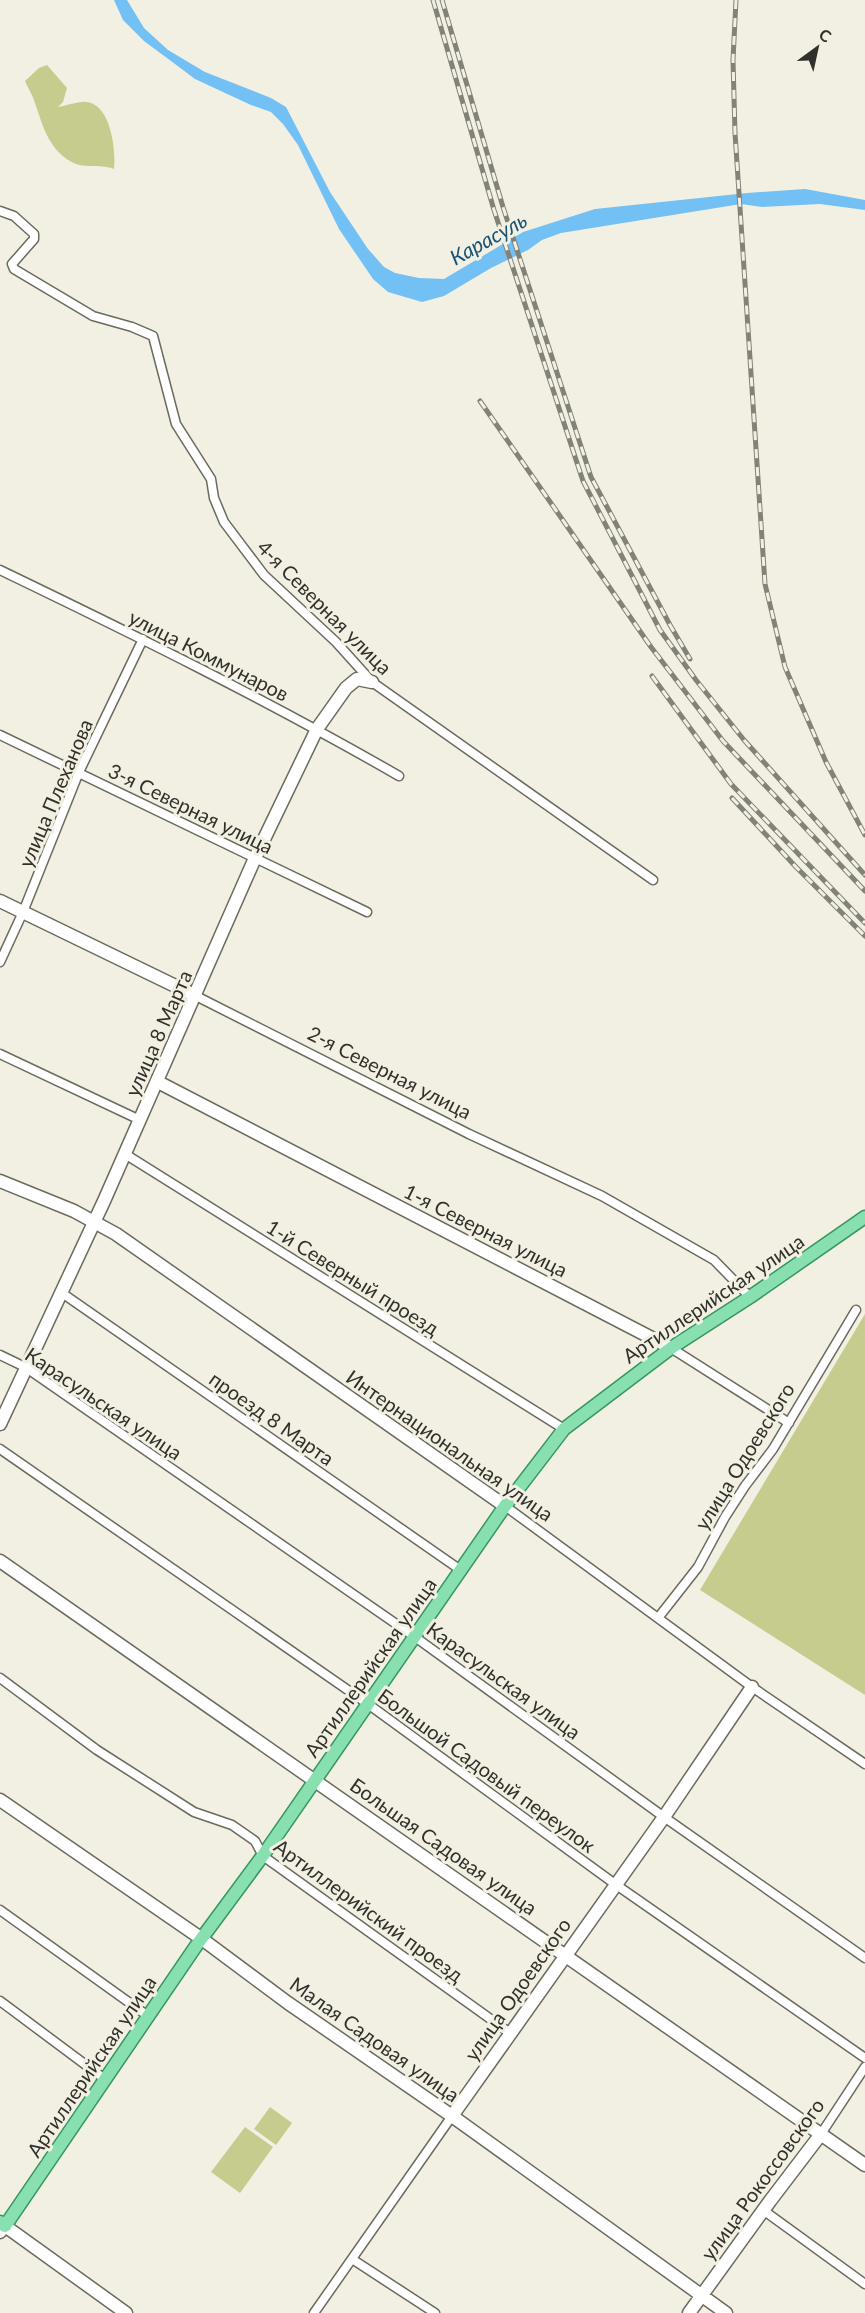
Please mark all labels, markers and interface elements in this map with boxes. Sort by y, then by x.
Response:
north arrow [787,18,847,78]
text: С [816,24,835,46]
water label: Карасуль [445,207,531,269]
street label: 4-я Северная улица [253,535,397,679]
street label: улица Коммунаров [125,604,293,706]
street label: улица Плеханова [13,715,97,871]
street label: 3-я Северная улица [105,758,277,858]
street label: улица 8 Марта [119,966,197,1100]
street label: 2-я Северная улица [304,1020,476,1124]
street label: 1-я Северная улица [400,1178,572,1282]
street label: 1-й Северный проезд [262,1214,444,1340]
street label: Артиллерийская улица [618,1228,808,1368]
street label: Карасульская улица [21,1342,187,1464]
street label: Интернациональная улица [342,1364,558,1526]
street label: проезд 8 Марта [205,1366,339,1470]
street label: улица Одоевского [689,1378,799,1534]
street label: Артиллерийская улица [299,1573,441,1761]
street label: Карасульская улица [423,1616,585,1744]
street label: Большой Садовый переулок [374,1683,601,1857]
street label: Большая Садовая улица [346,1772,542,1920]
street label: Артиллерийский проезд [270,1833,468,1987]
street label: улица Одоевского [459,1913,575,2065]
street label: Артиллерийская улица [21,1971,161,2161]
street label: Малая Садовая улица [286,1971,464,2107]
street label: улица Рокоссовского [695,2094,829,2264]

